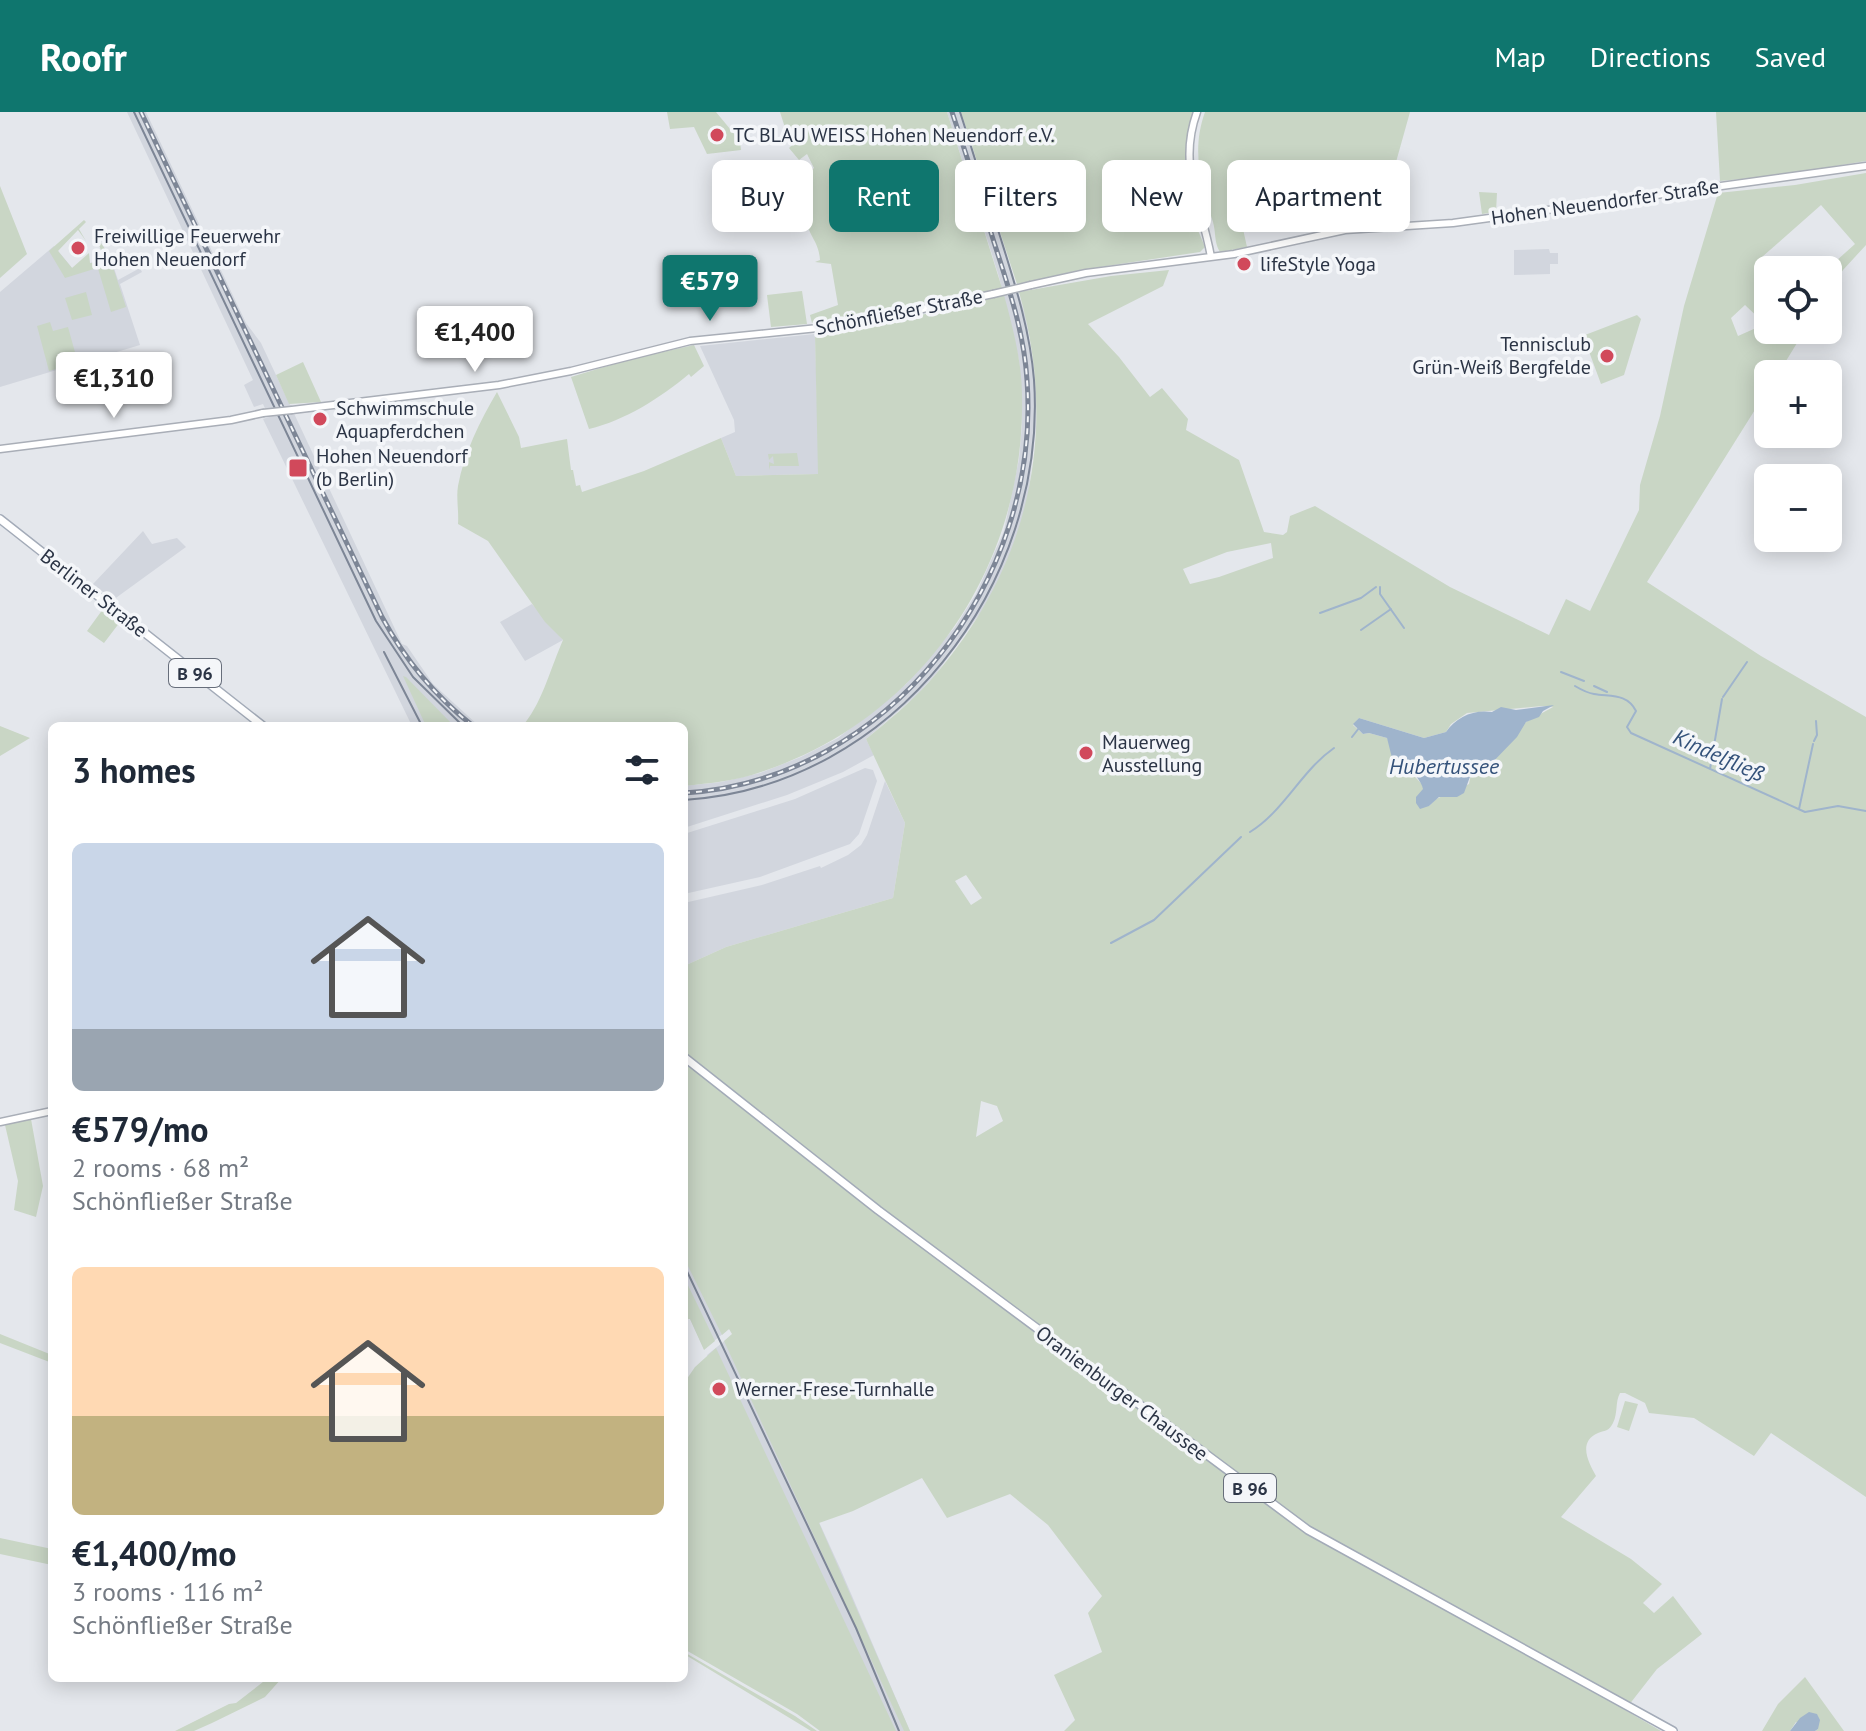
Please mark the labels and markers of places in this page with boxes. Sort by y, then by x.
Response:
place label: TC BLAU WEISS Hohen Neuendorf e.V. [733,122,1055,148]
marker: TC BLAU WEISS Hohen Neuendorf e.V. [708,126,726,144]
place label: Freiwillige Feuerwehr Hohen Neuendorf [94,223,281,272]
marker: Freiwillige Feuerwehr Hohen Neuendorf [69,239,87,257]
place label: lifeStyle Yoga [1260,251,1376,277]
pin: €579 [663,255,757,323]
marker: lifeStyle Yoga [1235,255,1253,273]
pin: €1,400 [410,306,540,374]
place label: Tennisclub Grün-Weiß Bergfelde [1412,331,1591,380]
marker: Tennisclub Grün-Weiß Bergfelde [1598,347,1616,365]
pin: €1,310 [49,352,179,420]
place label: Schwimmschule Aquapferdchen [336,395,474,444]
marker: Schwimmschule Aquapferdchen [311,410,329,428]
place label: Hohen Neuendorf (b Berlin) [316,443,469,492]
marker: Hohen Neuendorf (b Berlin) [287,457,309,479]
place label: Mauerweg Ausstellung [1102,729,1202,778]
marker: Mauerweg Ausstellung [1077,744,1095,762]
place label: Werner-Frese-Turnhalle [735,1376,934,1402]
marker: Werner-Frese-Turnhalle [710,1380,728,1398]

